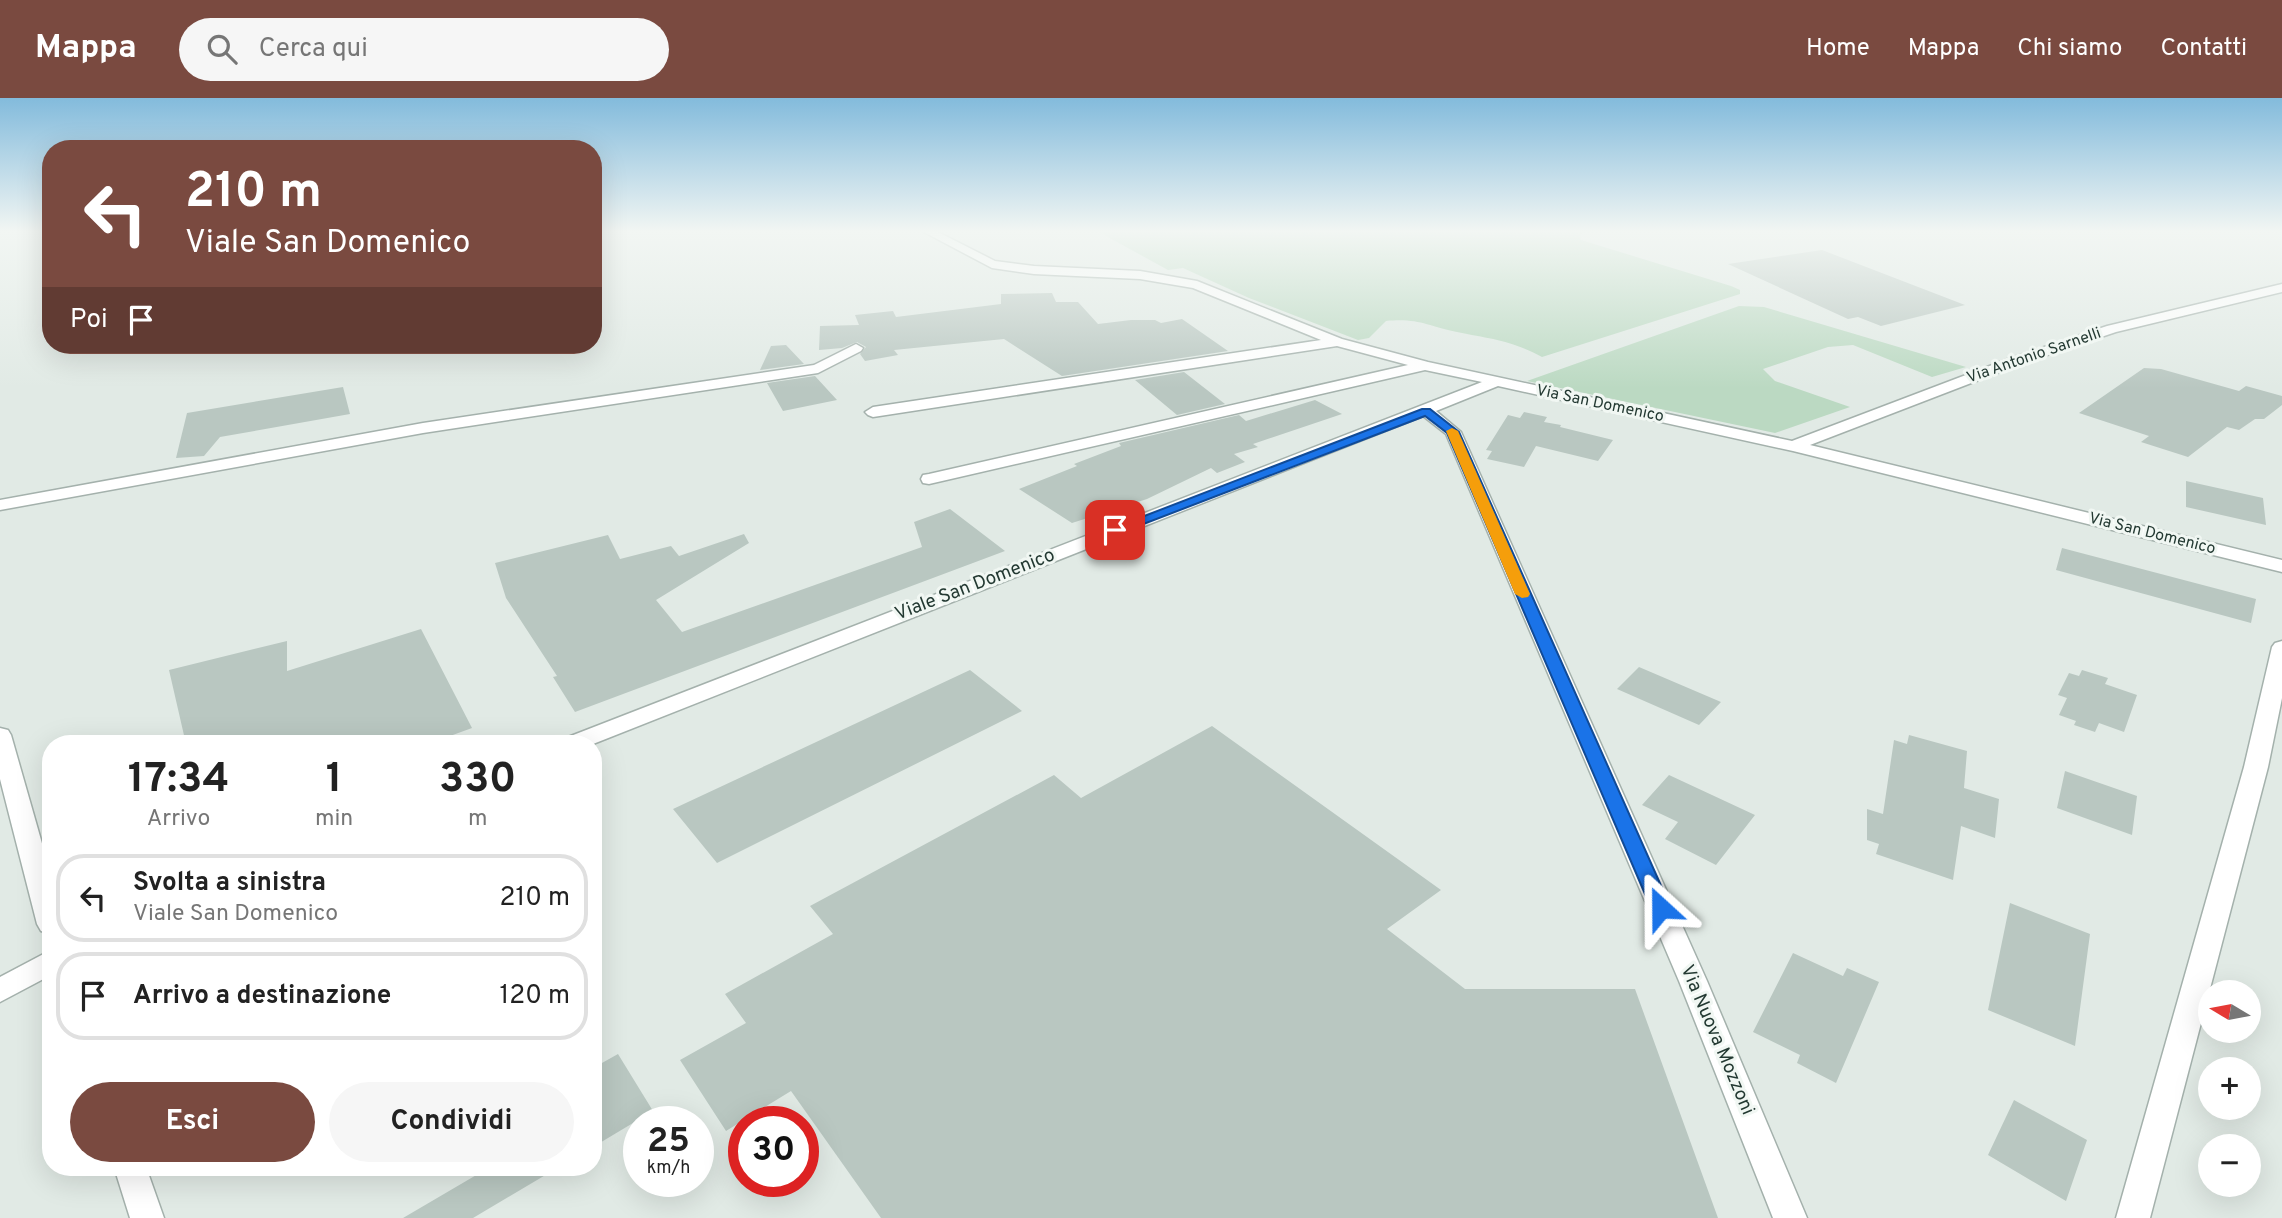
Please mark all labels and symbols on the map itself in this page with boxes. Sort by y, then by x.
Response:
street label: Via Antonio Sarnelli [1964,324,2104,388]
street label: Via San Domenico [1534,381,1666,427]
pin [1085,500,1145,560]
street label: Via San Domenico [2087,509,2218,559]
street label: Viale San Domenico [892,543,1058,627]
position arrow [1624,871,1698,945]
street label: Via Nuova Mozzoni [1675,961,1759,1119]
north arrow [2198,980,2261,1043]
speed limit sign: 30 [728,1106,819,1197]

